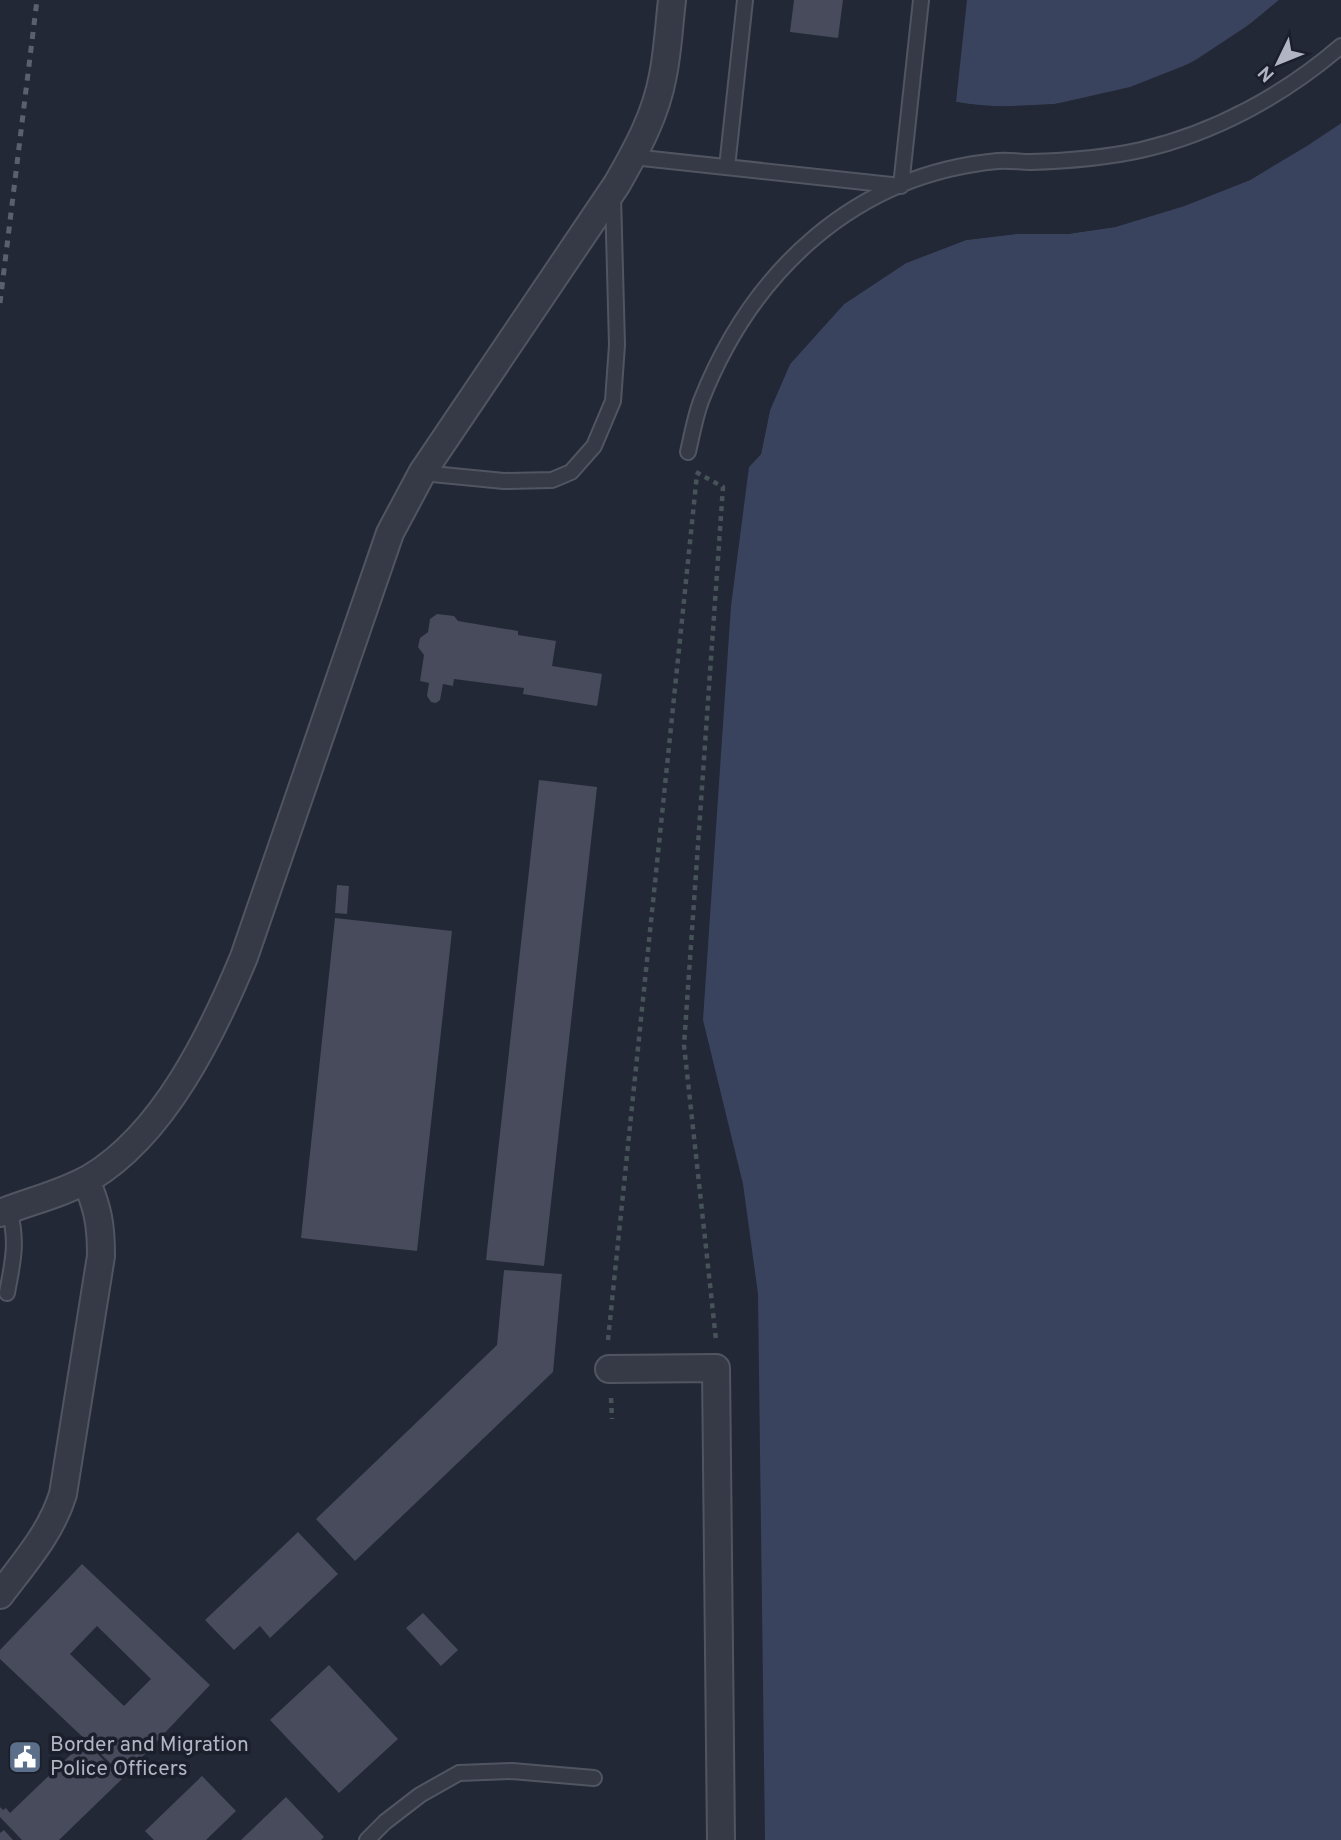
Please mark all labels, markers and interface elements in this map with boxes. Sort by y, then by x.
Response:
north arrow [1243,28,1313,98]
text: N [1254,60,1280,86]
place label: Border and Migration Police Officers [50,1732,249,1783]
public building icon: Border and Migration Police Officers [6,1738,44,1776]

